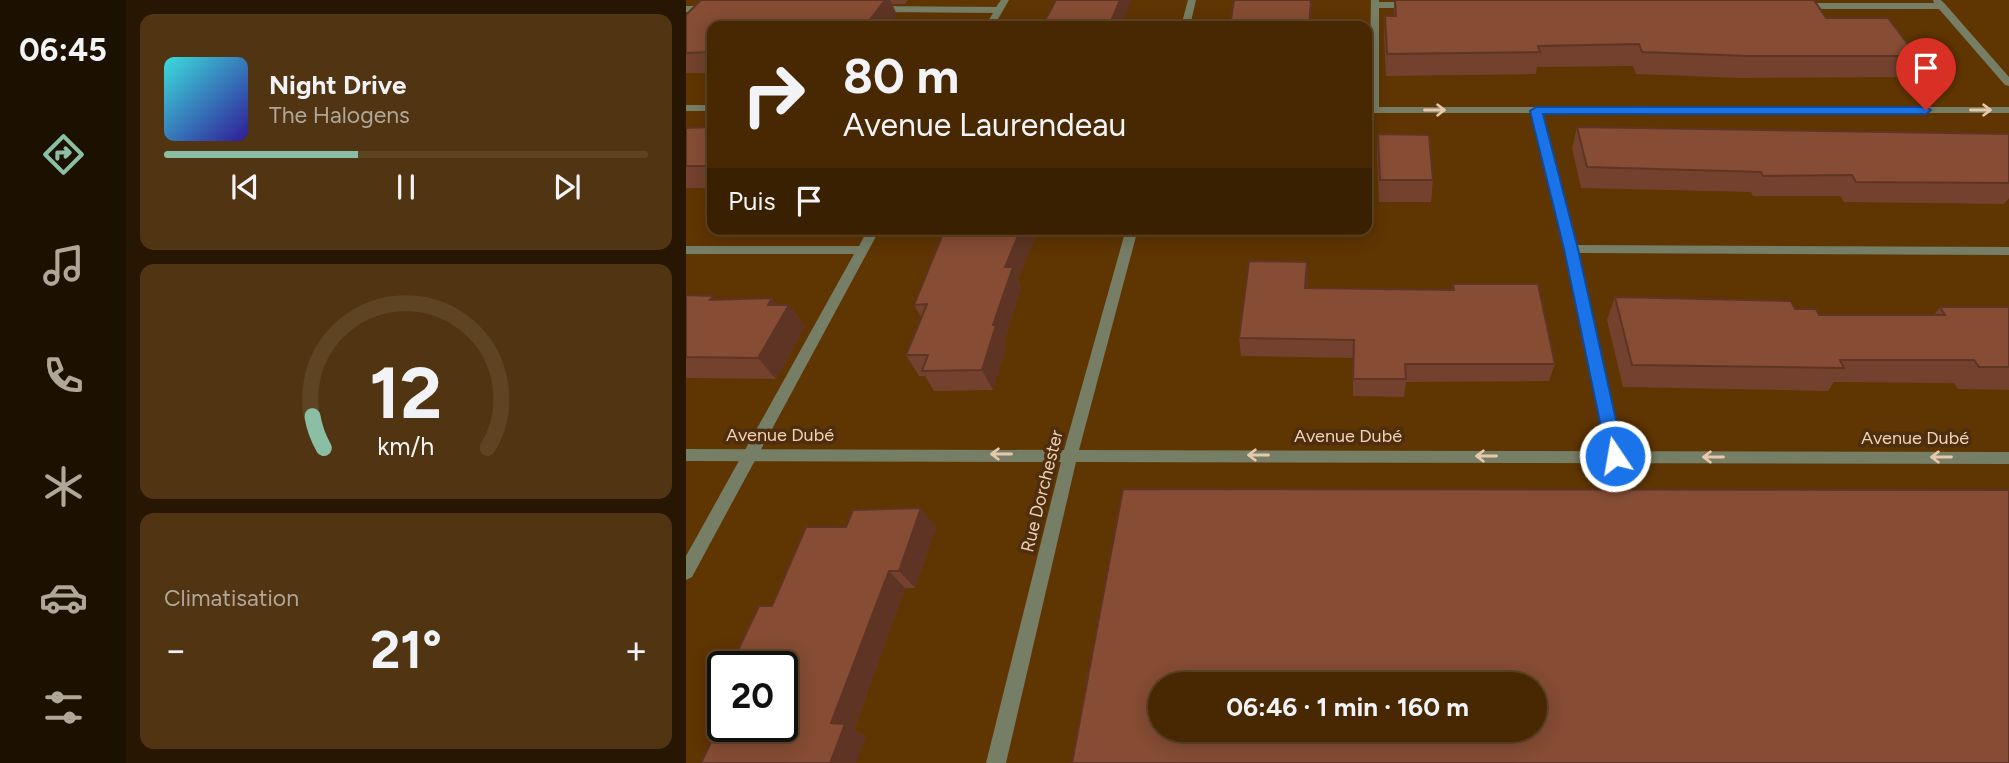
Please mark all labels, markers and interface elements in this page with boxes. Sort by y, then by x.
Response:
text: 06:45 [19,31,107,69]
pin [1896,38,1956,110]
text: 80 m [843,46,959,105]
icon: right [728,49,819,140]
icon: arrive [1907,49,1945,87]
text: Night Drive [269,69,406,101]
text: The Halogens [269,101,410,129]
one-way arrow [1423,103,1446,117]
one-way arrow [1969,103,1992,117]
text: Avenue Laurendeau [843,106,1126,144]
icon: directions [39,130,88,179]
icon: previous [226,168,264,206]
icon: pause [387,168,425,206]
icon: next [548,168,586,206]
icon: arrive [790,182,828,220]
text: Puis [728,185,776,217]
icon: music [39,241,88,290]
text: 12 [370,349,442,436]
icon: phone [39,351,88,400]
position arrow [1578,419,1652,493]
street label: Avenue Dubé [726,424,834,446]
street label: Avenue Dubé [1294,425,1402,447]
street label: Avenue Dubé [1861,427,1969,449]
street label: Rue Dorchester [1016,428,1068,554]
text: km/h [377,430,435,460]
one-way arrow [990,447,1013,461]
one-way arrow [1247,448,1270,462]
one-way arrow [1475,449,1498,463]
one-way arrow [1702,450,1725,464]
one-way arrow [1930,450,1953,464]
icon: climate [39,462,88,511]
icon: car [39,573,88,622]
text: Climatisation [164,584,299,612]
text: 21° [370,619,442,681]
text: − [164,627,188,673]
text: + [624,627,648,673]
speed limit sign: 20 [707,651,798,742]
icon: filters [39,683,88,732]
text: 06:46 · 1 min · 160 m [1226,691,1469,723]

